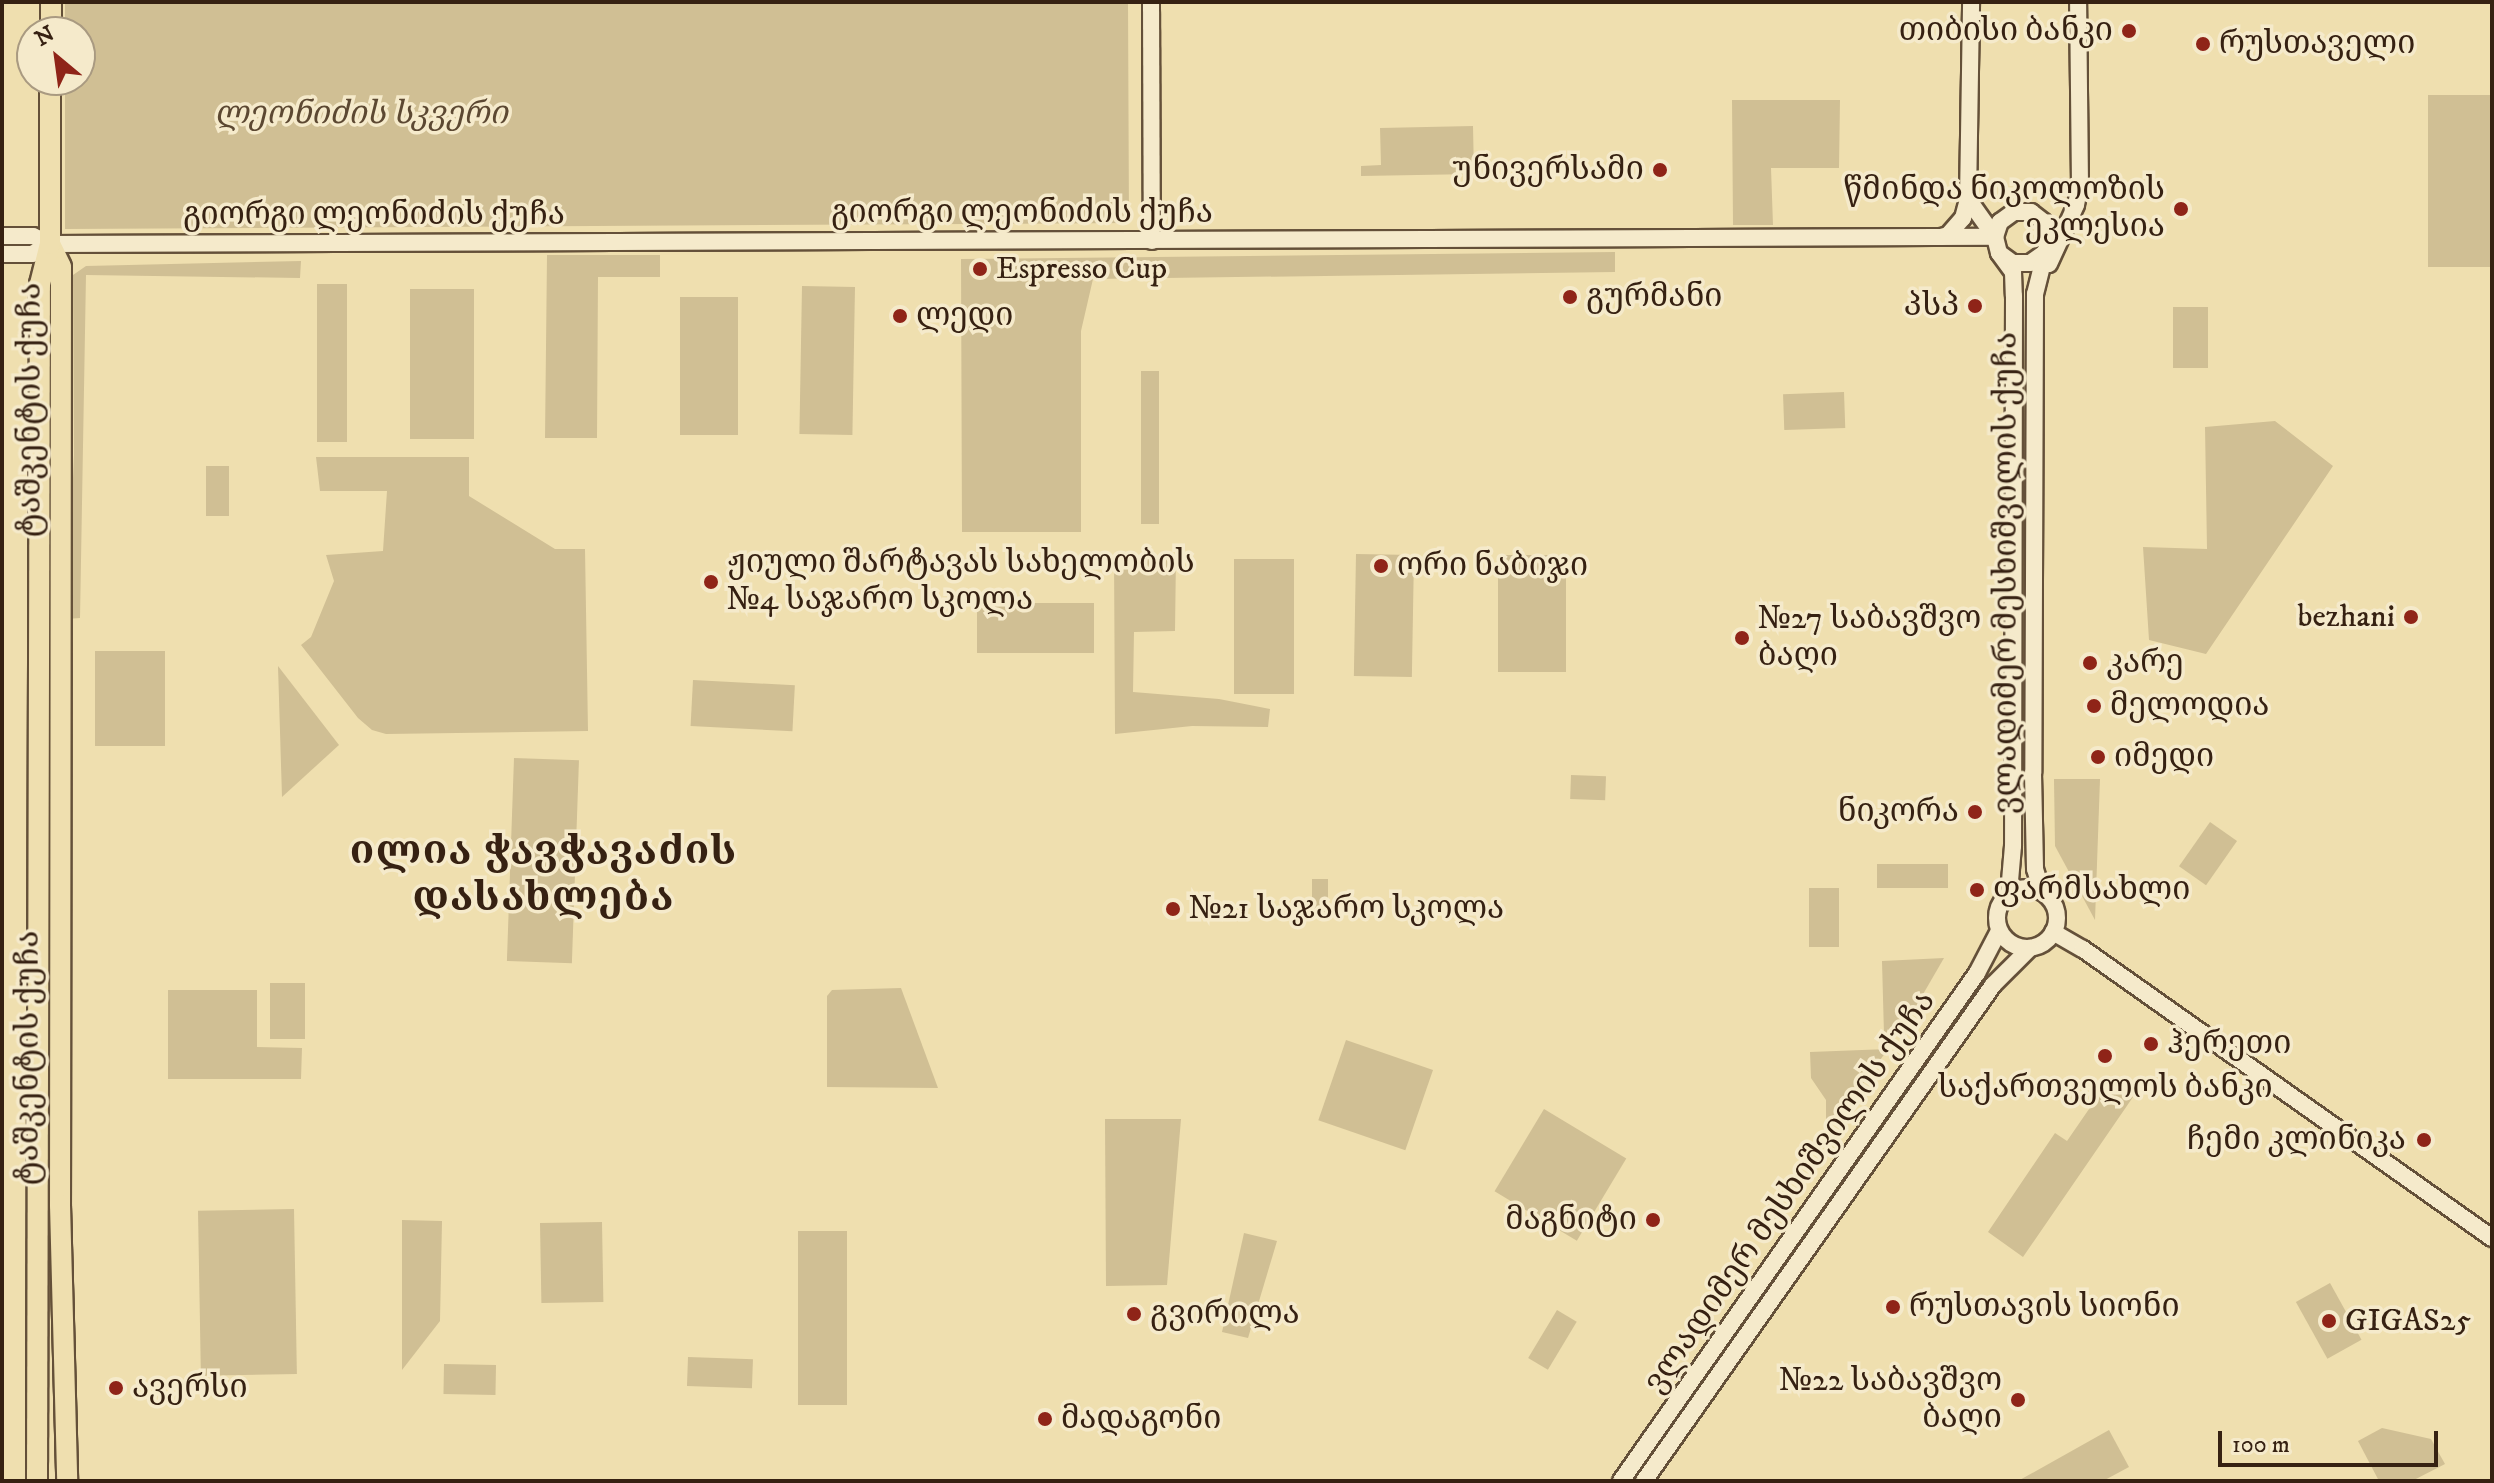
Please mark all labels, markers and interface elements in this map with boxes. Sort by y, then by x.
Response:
place label: თიბისი ბანკი [1899,12,2113,50]
north arrow [16,16,96,96]
text: N [31,20,60,53]
marker: თიბისი ბანკი [2120,22,2138,40]
place label: რუსთაველი [2219,25,2415,63]
marker: რუსთაველი [2194,35,2212,53]
park label: ლეონიძის სკვერი [214,95,508,133]
place label: უნივერსამი [1452,151,1644,189]
marker: უნივერსამი [1651,161,1669,179]
place label: წმინდა ნიკოლოზის ეკლესია [1844,172,2165,247]
street label: გიორგი ლეონიძის ქუჩა [831,194,1213,232]
street label: გიორგი ლეონიძის ქუჩა [183,196,565,234]
marker: წმინდა ნიკოლოზის ეკლესია [2172,200,2190,218]
place label: Espresso Cup [996,250,1167,288]
marker: Espresso Cup [971,260,989,278]
place label: გურმანი [1586,278,1723,316]
street label: ტაშკენტის ქუჩა [12,283,50,537]
place label: პსპ [1904,287,1959,325]
marker: გურმანი [1561,288,1579,306]
place label: ლედი [916,297,1013,335]
marker: პსპ [1966,297,1984,315]
marker: ლედი [891,307,909,325]
street label: ვლადიმერ მესხიშვილის ქუჩა [1988,332,2026,814]
place label: ჟიული შარტავას სახელობის №4 საჯარო სკოლა [727,545,1195,620]
place label: ორი ნაბიჯი [1397,547,1588,585]
marker: ორი ნაბიჯი [1372,557,1390,575]
marker: ჟიული შარტავას სახელობის №4 საჯარო სკოლა [702,573,720,591]
place label: bezhani [2298,598,2395,636]
place label: №27 საბავშვო ბაღი [1758,601,1981,676]
marker: bezhani [2402,608,2420,626]
marker: №27 საბავშვო ბაღი [1733,629,1751,647]
place label: კარე [2106,644,2184,682]
marker: კარე [2081,654,2099,672]
place label: მელოდია [2110,687,2270,725]
marker: მელოდია [2085,697,2103,715]
place label: იმედი [2114,738,2214,776]
marker: იმედი [2089,748,2107,766]
place label: ნიკორა [1838,793,1959,831]
marker: ნიკორა [1966,803,1984,821]
district label: ილია ჭავჭავაძის დასახლება [350,828,738,922]
place label: ფარმსახლი [1993,871,2190,909]
marker: ფარმსახლი [1968,881,1986,899]
place label: №21 საჯარო სკოლა [1189,890,1504,928]
marker: №21 საჯარო სკოლა [1164,900,1182,918]
street label: ტაშკენტის ქუჩა [10,931,48,1185]
street label: ვლადიმერ მესხიშვილის ქუჩა [1636,983,1944,1401]
place label: ჰერეთი [2167,1025,2291,1063]
marker: ჰერეთი [2142,1035,2160,1053]
marker: საქართველოს ბანკი [2096,1047,2114,1065]
place label: საქართველოს ბანკი [1937,1069,2273,1107]
place label: ჩემი კლინიკა [2186,1121,2406,1159]
marker: ჩემი კლინიკა [2413,1129,2435,1151]
place label: მაგნიტი [1505,1201,1637,1239]
marker: მაგნიტი [1644,1211,1662,1229]
place label: რუსთავის სიონი [1909,1288,2180,1326]
place label: გვირილა [1150,1295,1300,1333]
marker: რუსთავის სიონი [1884,1298,1902,1316]
place label: GIGAS25 [2345,1302,2471,1340]
marker: გვირილა [1125,1305,1143,1323]
marker: GIGAS25 [2320,1312,2338,1330]
place label: №22 საბავშვო ბაღი [1779,1363,2002,1438]
place label: ავერსი [132,1369,248,1407]
marker: ავერსი [107,1379,125,1397]
marker: №22 საბავშვო ბაღი [2009,1391,2027,1409]
place label: მადაგონი [1061,1400,1221,1438]
marker: მადაგონი [1036,1410,1054,1428]
scale bar [2222,1415,2442,1465]
text: 100 m [2232,1430,2290,1460]

